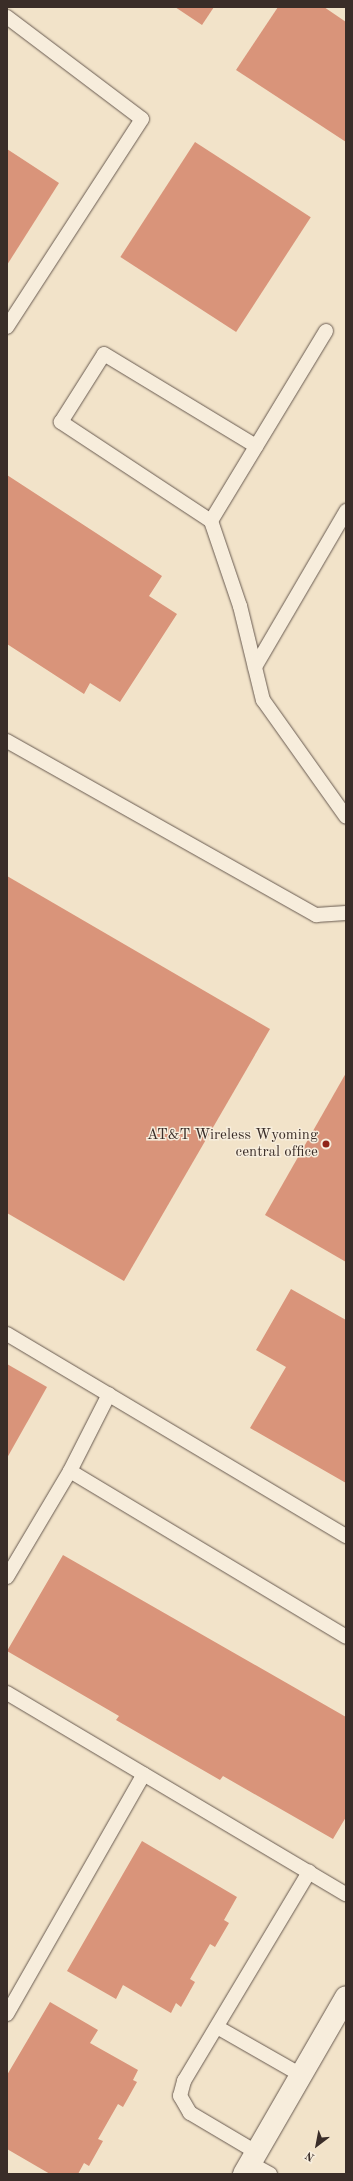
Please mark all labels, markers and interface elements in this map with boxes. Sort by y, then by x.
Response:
place label: AT&T Wireless Wyoming central office [147,1126,318,1161]
marker: AT&T Wireless Wyoming central office [321,1139,331,1149]
north arrow [297,2125,337,2165]
text: N [304,2149,317,2162]

